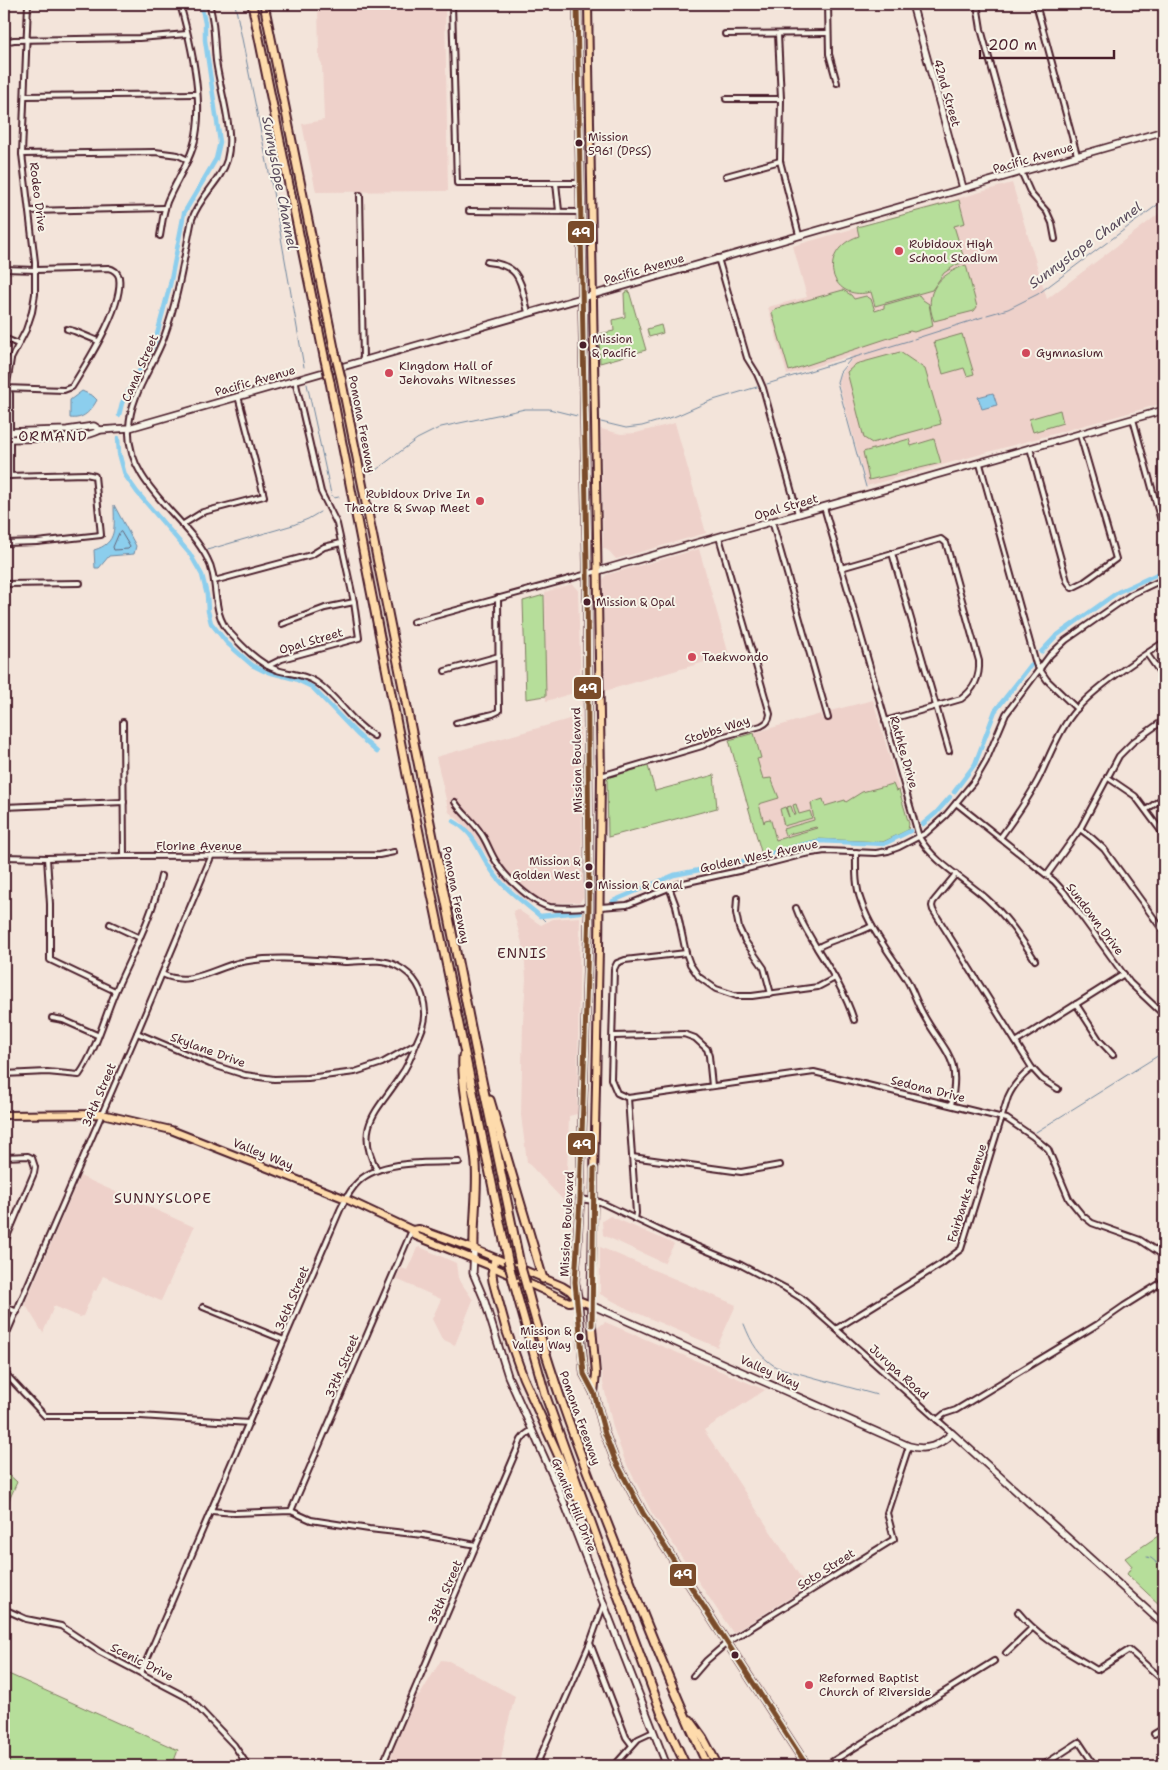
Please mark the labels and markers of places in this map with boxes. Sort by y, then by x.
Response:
place label: Mission 5961 (DPSS) [588,130,651,159]
marker: Mission 5961 (DPSS) [574,138,584,148]
place label: Rubidoux High School Stadium [909,236,998,266]
marker: Rubidoux High School Stadium [893,245,905,257]
place label: Mission & Pacific [592,332,637,361]
marker: Mission & Pacific [578,340,588,350]
place label: Gymnasium [1036,345,1103,361]
marker: Gymnasium [1020,347,1032,359]
place label: Kingdom Hall of Jehovahs Witnesses [399,358,516,388]
marker: Kingdom Hall of Jehovahs Witnesses [383,367,395,379]
place label: Rubidoux Drive In Theatre & Swap Meet [344,486,470,516]
marker: Rubidoux Drive In Theatre & Swap Meet [474,495,486,507]
place label: Mission & Opal [596,595,675,610]
marker: Mission & Opal [582,597,592,607]
place label: Taekwondo [702,649,768,665]
marker: Taekwondo [686,651,698,663]
place label: Mission & Golden West [512,854,580,883]
marker: Mission & Golden West [584,862,594,872]
place label: Mission & Canal [598,878,683,893]
marker: Mission & Canal [584,880,594,890]
place label: Mission & Valley Way [512,1324,571,1353]
marker: Mission & Valley Way [575,1332,585,1342]
unlabelled marker [730,1650,740,1660]
place label: Reformed Baptist Church of Riverside [819,1670,931,1700]
marker: Reformed Baptist Church of Riverside [803,1679,815,1691]

